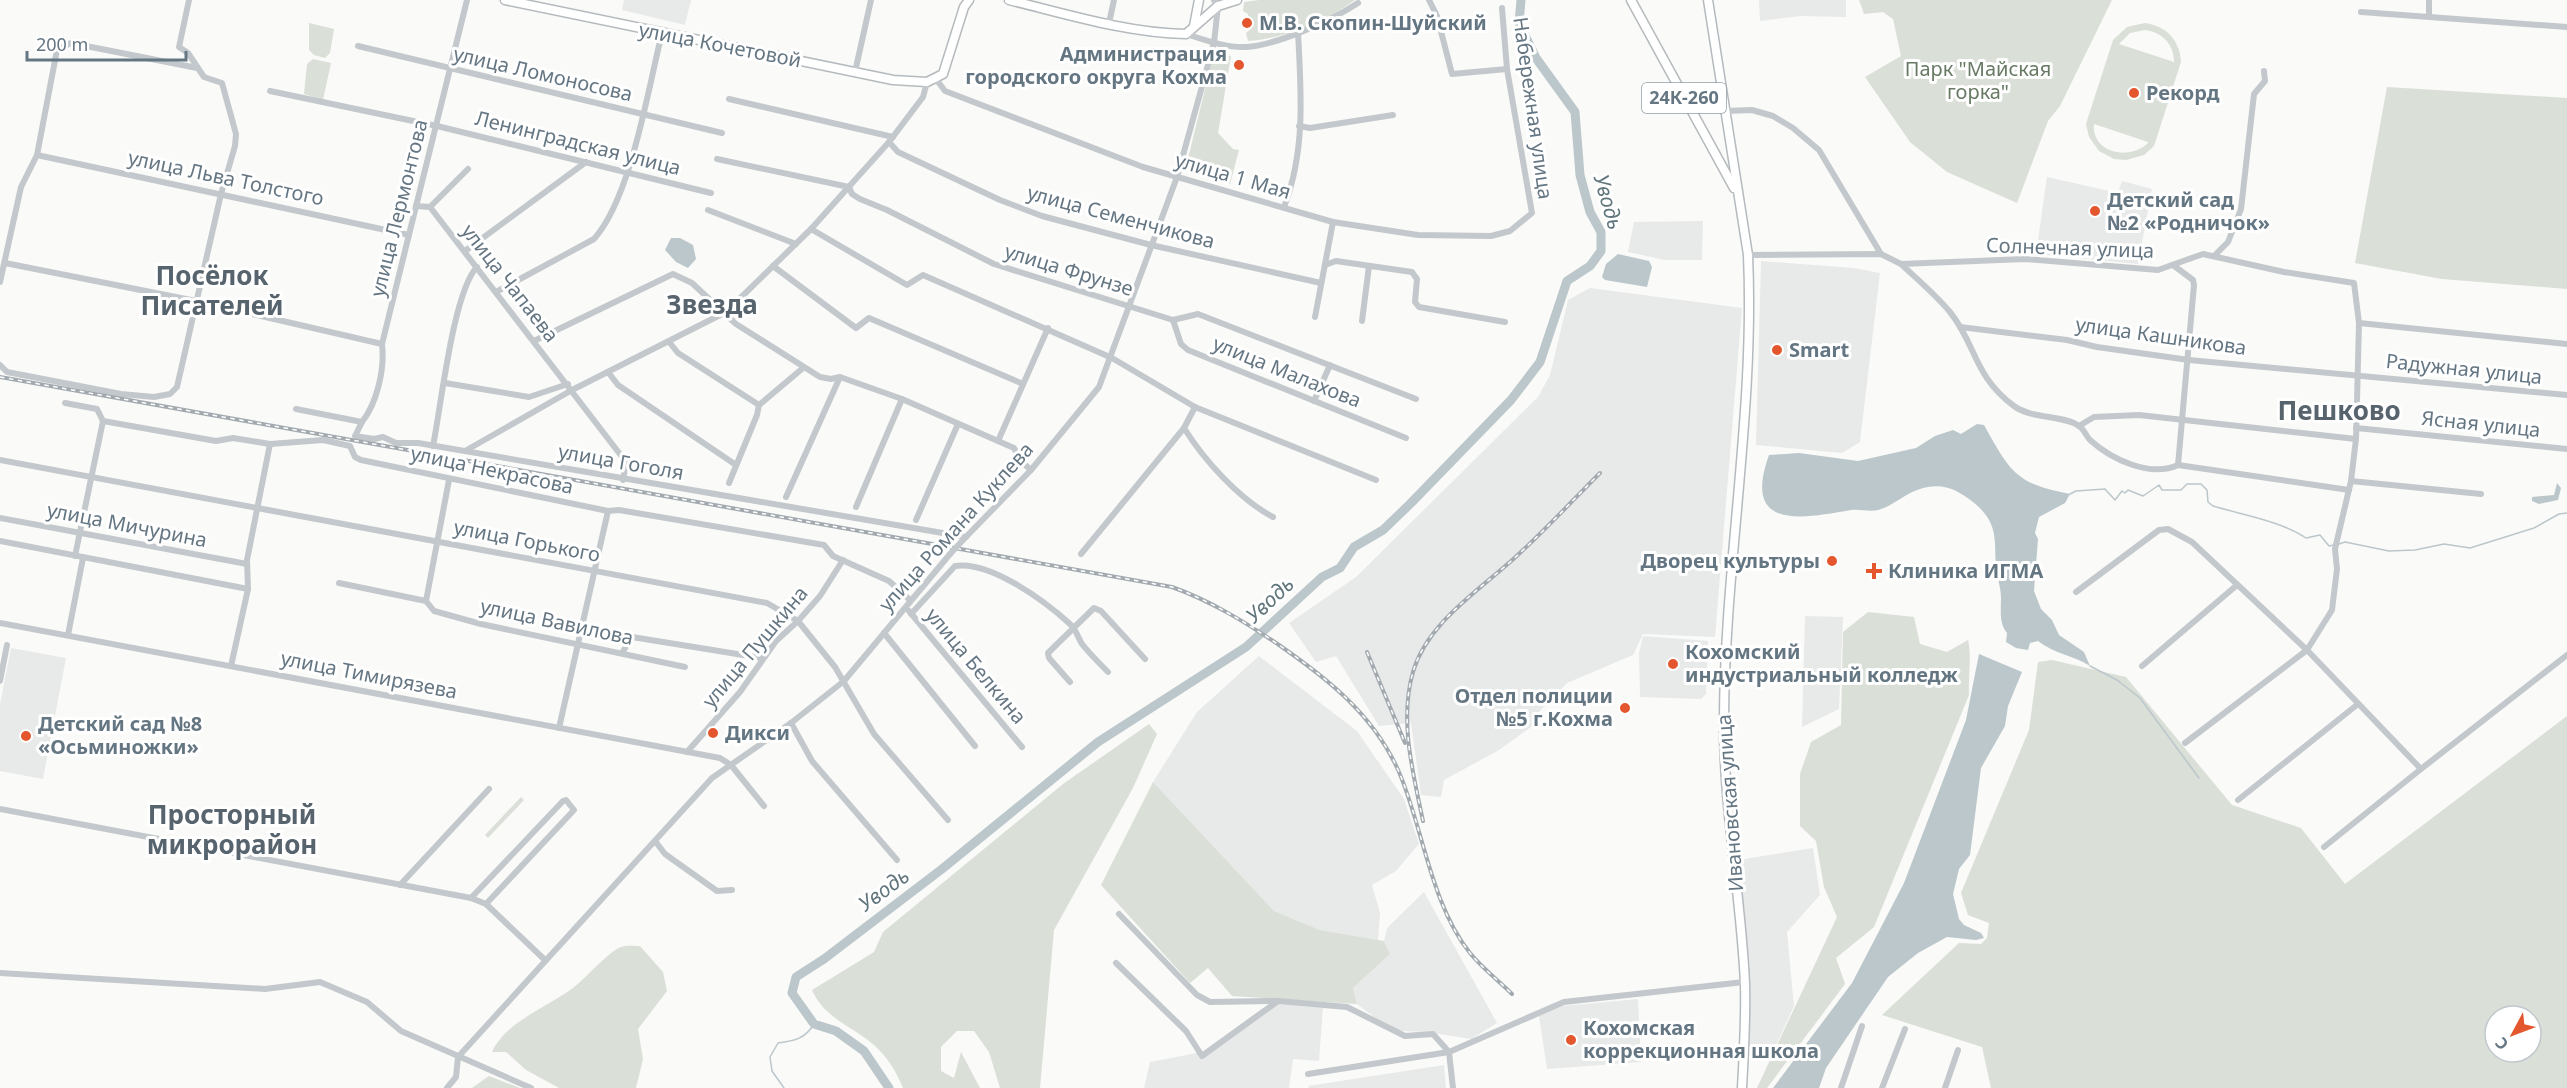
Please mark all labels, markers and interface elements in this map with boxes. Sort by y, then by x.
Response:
place label: М.В. Скопин-Шуйский [1259,9,1487,36]
street label: Набережная улица [1507,15,1560,201]
street label: улица Кочетовой [637,16,804,73]
marker: М.В. Скопин-Шуйский [1240,16,1254,30]
scale bar [27,24,186,62]
text: 200 m [36,32,88,56]
street label: улица Ломоносова [451,40,635,107]
place label: Администрация городского округа Кохма [965,40,1227,90]
park label: Парк "Майская горка" [1905,55,2051,105]
marker: Администрация городского округа Кохма [1232,58,1246,72]
place label: Рекорд [2146,79,2220,106]
road number: 24К-260 [1642,83,1726,113]
marker: Рекорд [2127,86,2141,100]
street label: Ленинградская улица [473,104,684,181]
street label: улица Лермонтова [363,116,434,299]
street label: улица Льва Толстого [126,144,327,211]
street label: улица 1 Мая [1172,146,1294,205]
water label: Уводь [1588,171,1630,233]
street label: улица Семенчикова [1024,178,1218,255]
place label: Детский сад №2 «Родничок» [2107,186,2270,236]
marker: Детский сад №2 «Родничок» [2088,204,2102,218]
street label: улица Чапаева [456,218,565,347]
street label: Солнечная улица [1986,231,2155,264]
street label: улица Фрунзе [1002,237,1137,302]
district label: Посёлок Писателей [140,257,284,323]
district label: Звезда [666,286,758,322]
street label: улица Кашникова [2074,310,2248,361]
street label: улица Малахова [1209,329,1365,414]
place label: Smart [1789,336,1849,363]
marker: Smart [1770,343,1784,357]
street label: Радужная улица [2385,347,2544,390]
district label: Пешково [2277,392,2401,428]
street label: Ясная улица [2420,404,2542,443]
street label: улица Романа Куклева [872,436,1039,617]
street label: улица Гоголя [556,437,686,486]
street label: улица Некрасова [408,439,576,500]
street label: улица Мичурина [45,496,209,553]
street label: улица Горького [452,513,603,568]
place label: Дворец культуры [1640,547,1820,574]
marker: Дворец культуры [1825,554,1839,568]
place label: Клиника ИГМА [1888,557,2043,584]
marker: Клиника ИГМА [1865,562,1883,580]
water label: Уводь [1239,570,1299,629]
street label: улица Пушкина [696,580,814,713]
street label: улица Вавилова [478,592,636,651]
street label: улица Белкина [920,602,1033,729]
place label: Кохомский индустриальный колледж [1685,638,1958,688]
street label: улица Тимирязева [279,644,460,705]
marker: Кохомский индустриальный колледж [1666,657,1680,671]
place label: Отдел полиции №5 г.Кохма [1455,682,1613,732]
marker: Отдел полиции №5 г.Кохма [1618,701,1632,715]
place label: Детский сад №8 «Осьминожки» [38,710,202,760]
street label: Ивановская улица [1710,714,1749,893]
place label: Дикси [725,719,790,746]
marker: Дикси [706,726,720,740]
marker: Детский сад №8 «Осьминожки» [19,729,33,743]
district label: Просторный микрорайон [147,796,317,862]
water label: Уводь [852,861,914,917]
north arrow [2483,1004,2543,1064]
place label: Кохомская коррекционная школа [1583,1014,1819,1064]
marker: Кохомская коррекционная школа [1564,1033,1578,1047]
text: С [2490,1033,2513,1055]

